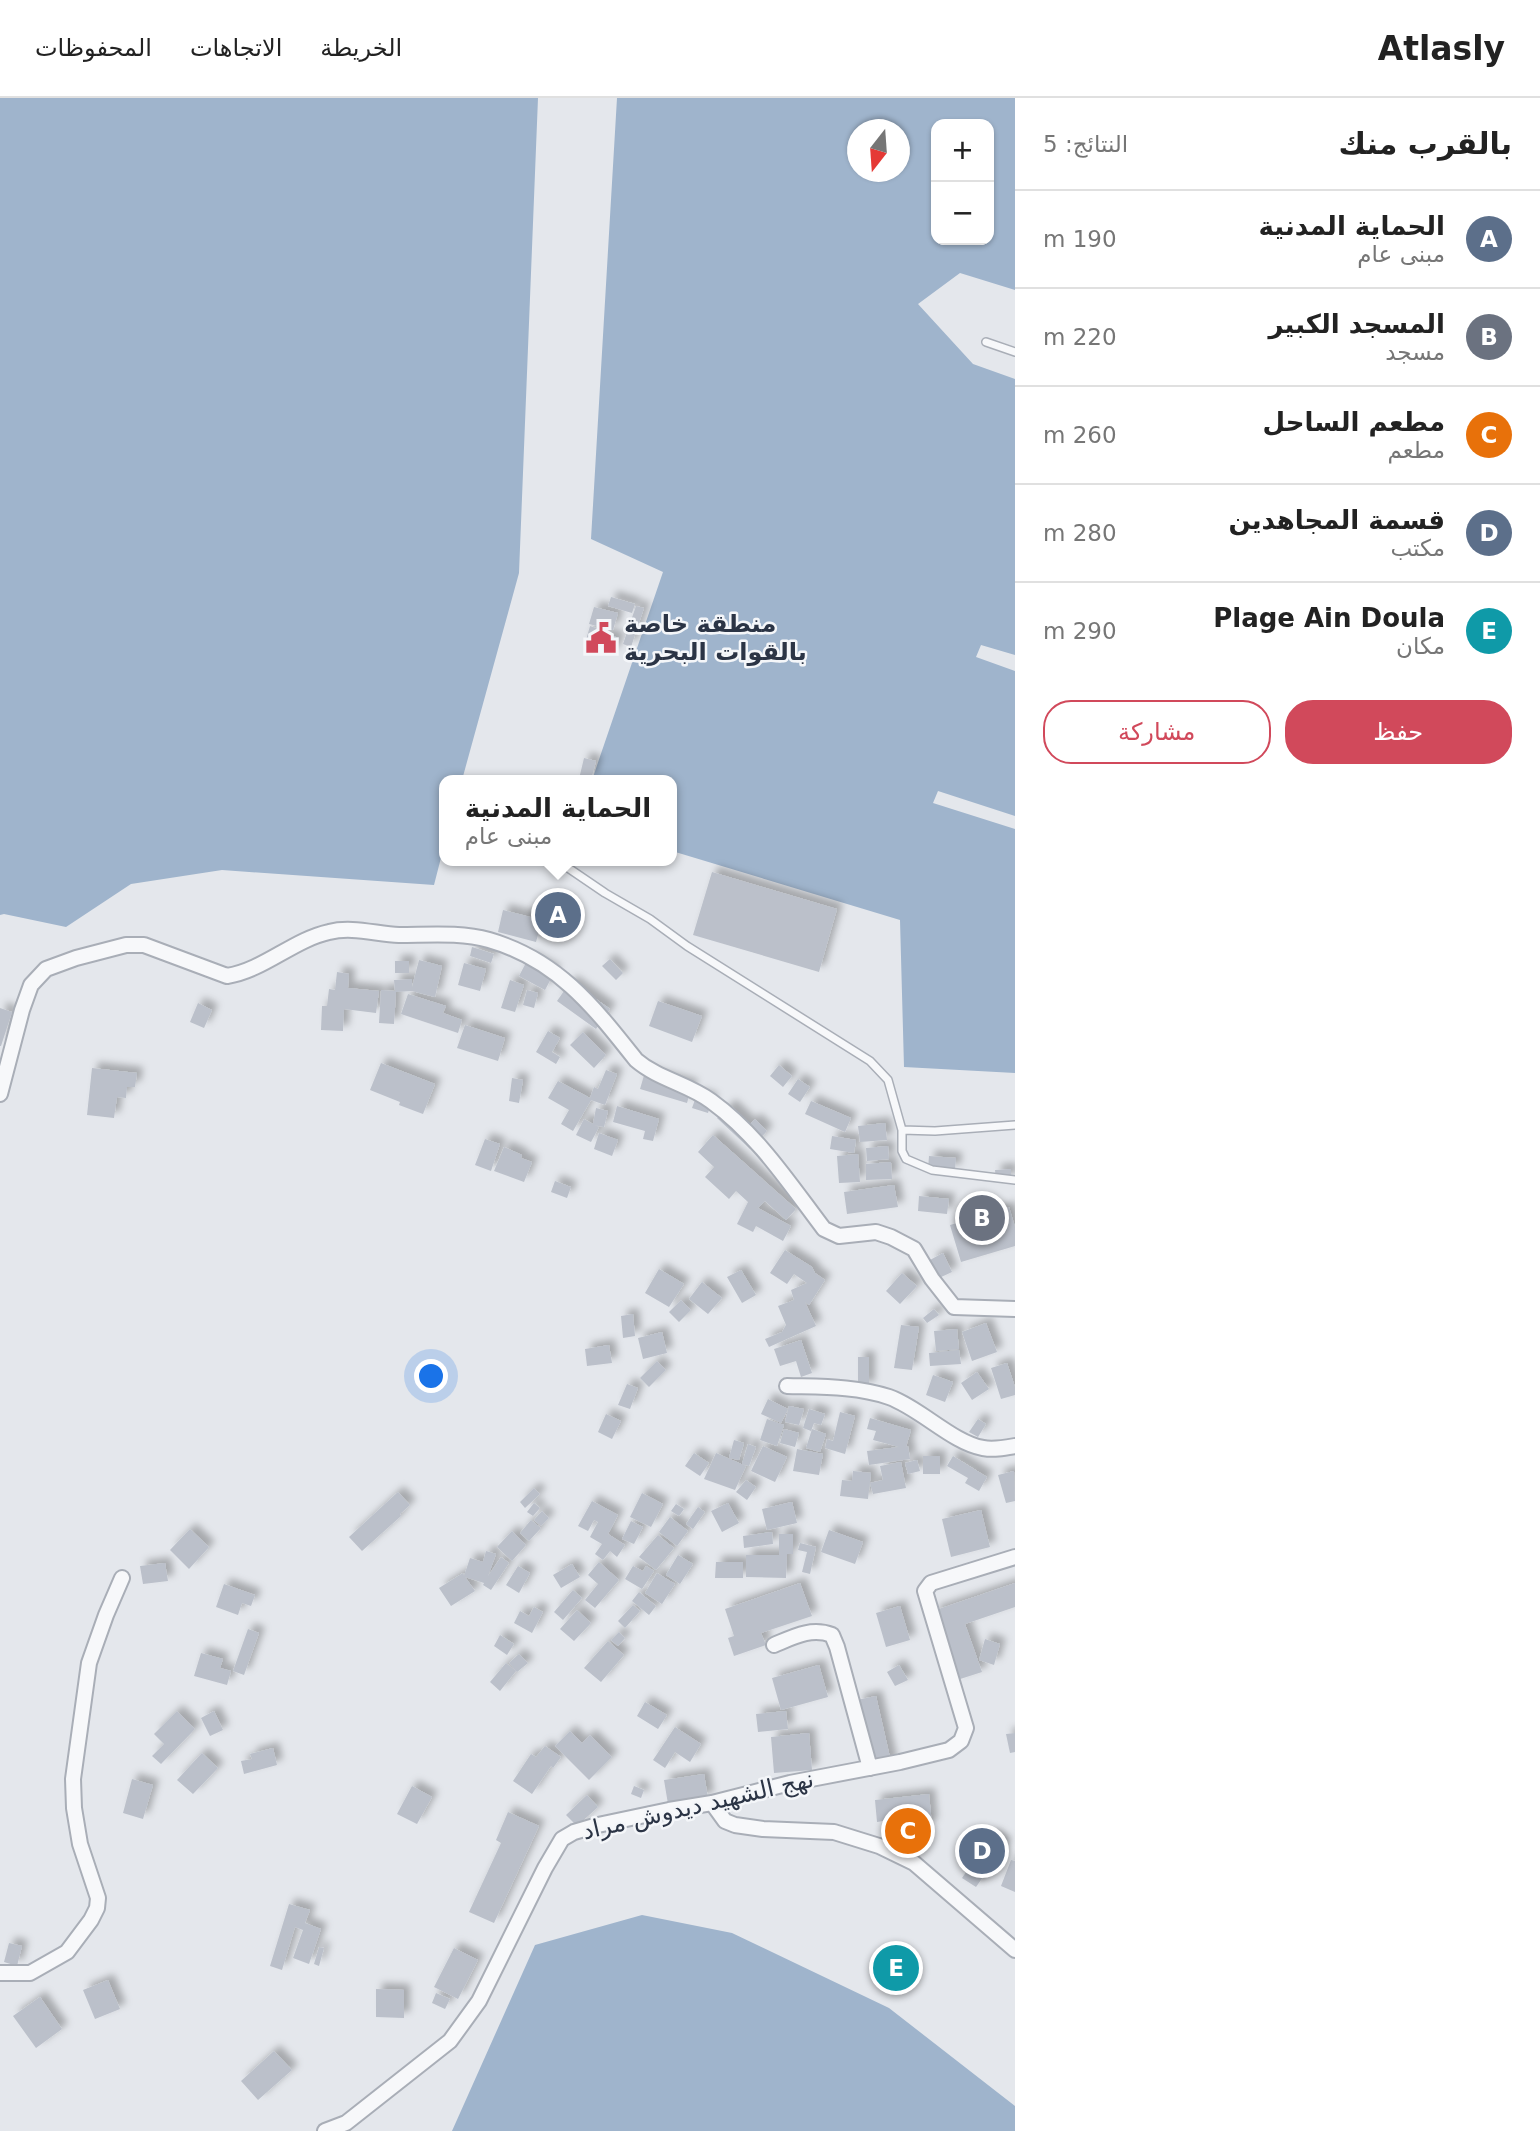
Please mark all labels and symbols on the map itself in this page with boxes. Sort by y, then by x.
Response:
north arrow [847,119,910,182]
place label: منطقة خاصة بالقوات البحرية [624,610,807,666]
public building icon: منطقة خاصة بالقوات البحرية [584,621,618,655]
pin: A [535,889,581,941]
pin: B [959,1192,1005,1244]
your location [414,1359,448,1393]
street label: نهج الشهيد ديدوش مراد [580,1765,816,1845]
pin: C [885,1805,931,1857]
pin: D [959,1825,1005,1877]
pin: E [873,1942,919,1994]

